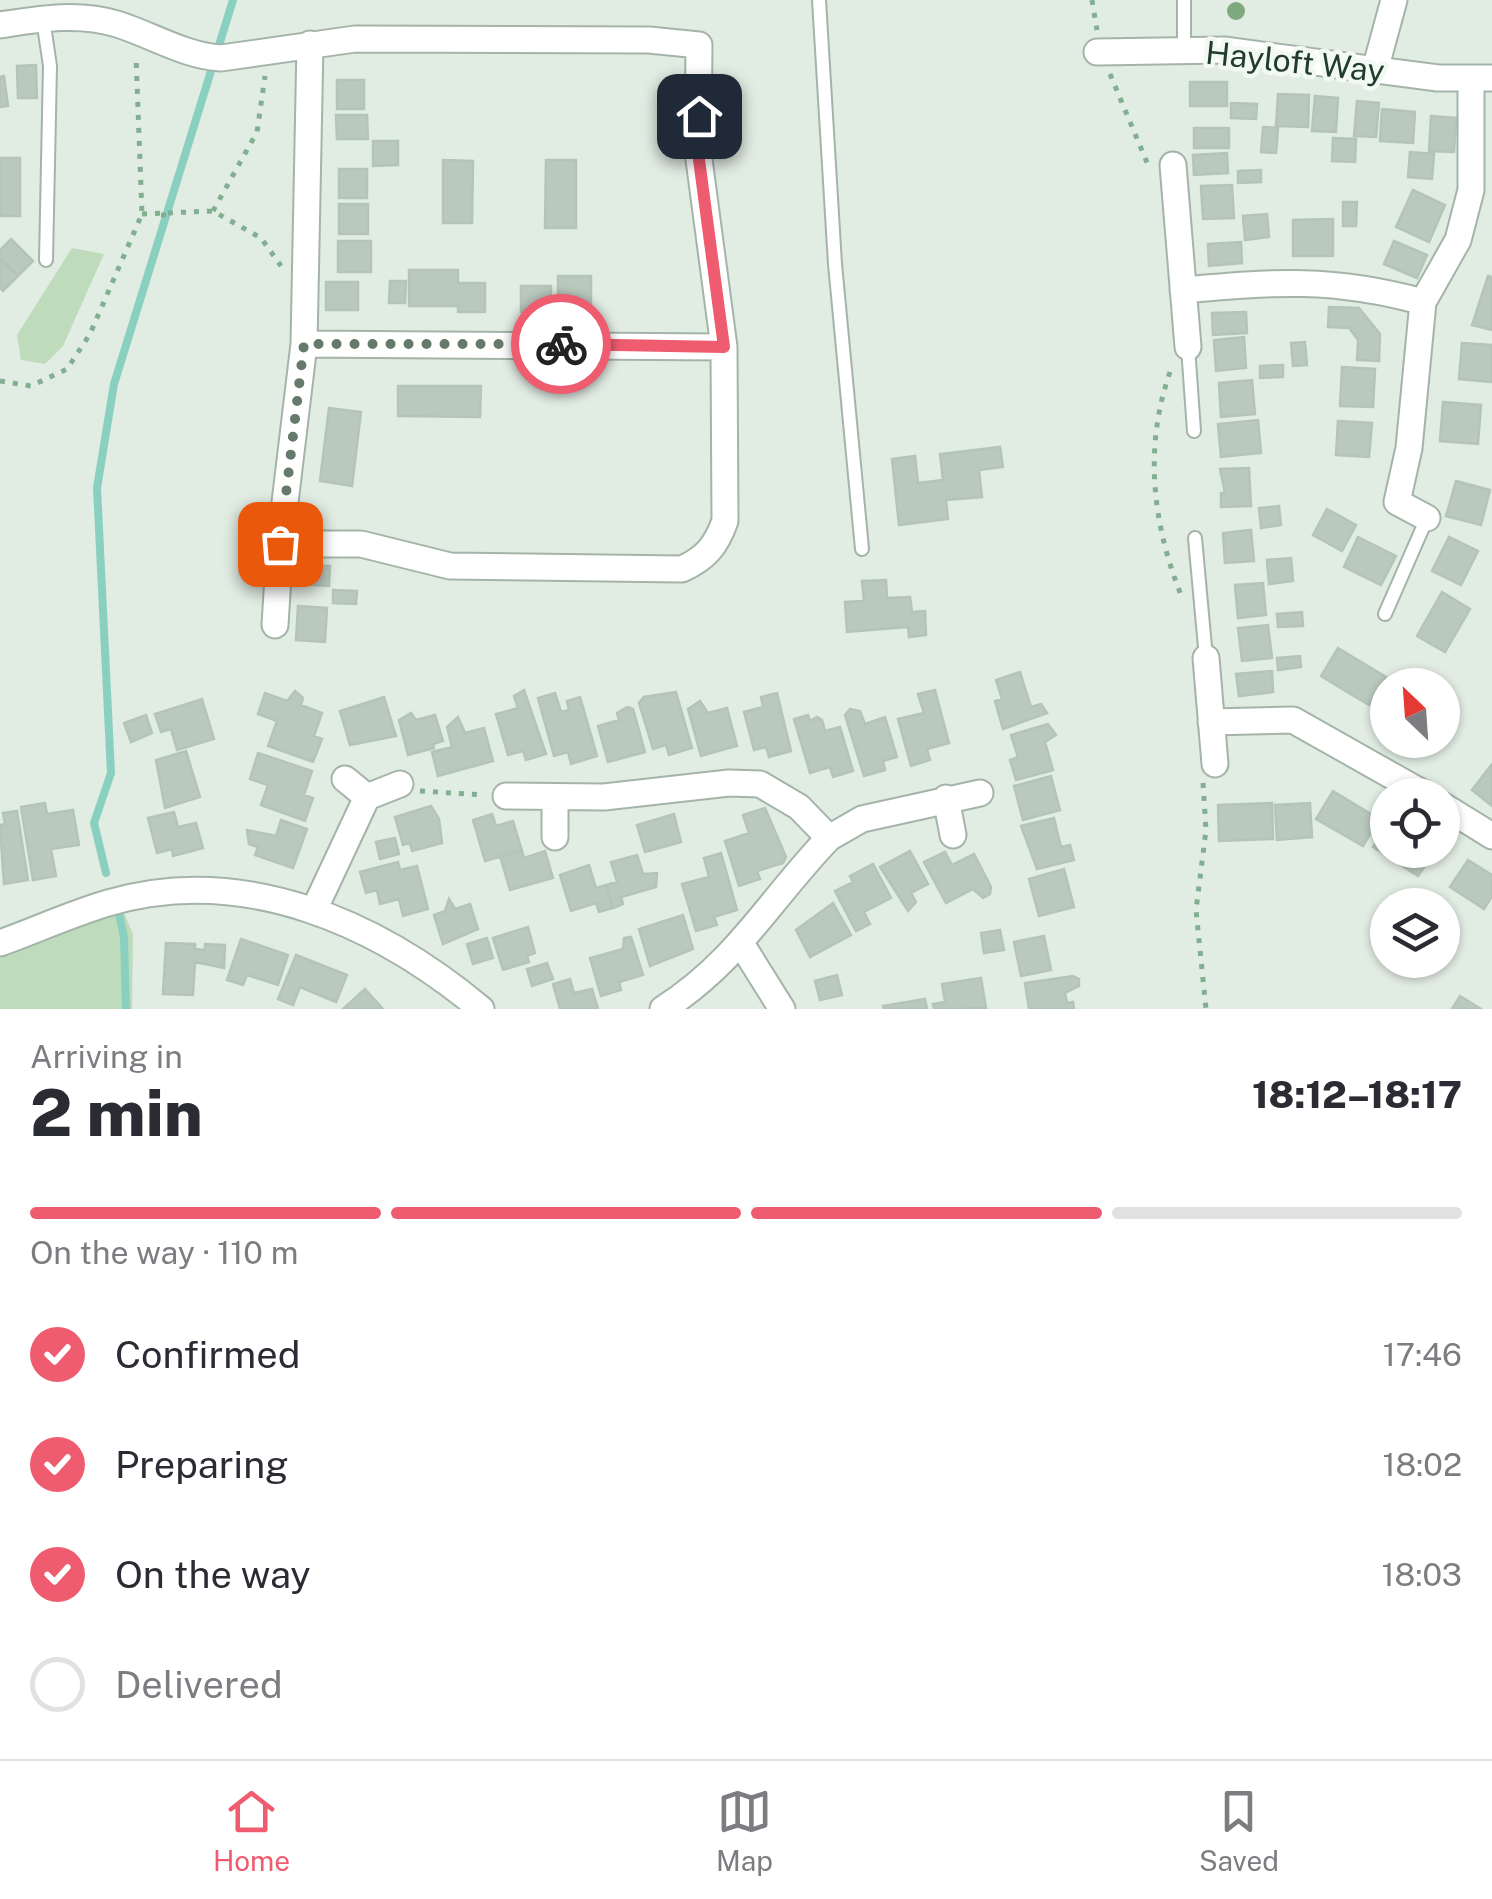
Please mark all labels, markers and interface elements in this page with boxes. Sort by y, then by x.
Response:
street label: Hayloft Way [1204,34,1386,89]
pin [657,74,742,159]
icon: home [672,89,727,144]
courier [511,294,611,394]
icon: bike [534,317,589,372]
pin [238,502,323,587]
icon: bag [253,517,308,572]
north arrow [1370,668,1460,758]
map controls [1370,668,1460,978]
button: locate [1370,778,1460,868]
button: layers [1370,888,1460,978]
text: Arriving in [30,1038,183,1075]
text: 18:12–18:17 [1252,1072,1462,1117]
text: 2 min [30,1074,203,1151]
text: On the way · 110 m [30,1234,298,1271]
icon: check [30,1327,85,1382]
text: Confirmed [115,1332,300,1377]
text: 17:46 [1383,1336,1462,1373]
icon: check [30,1437,85,1492]
text: Preparing [115,1442,289,1487]
text: 18:02 [1382,1446,1462,1483]
icon: check [30,1547,85,1602]
text: On the way [115,1552,311,1597]
text: 18:03 [1382,1556,1462,1593]
text: Delivered [115,1662,283,1707]
tab: Home [213,1784,290,1877]
tab: Map [716,1784,773,1877]
tab: Saved [1199,1784,1279,1877]

